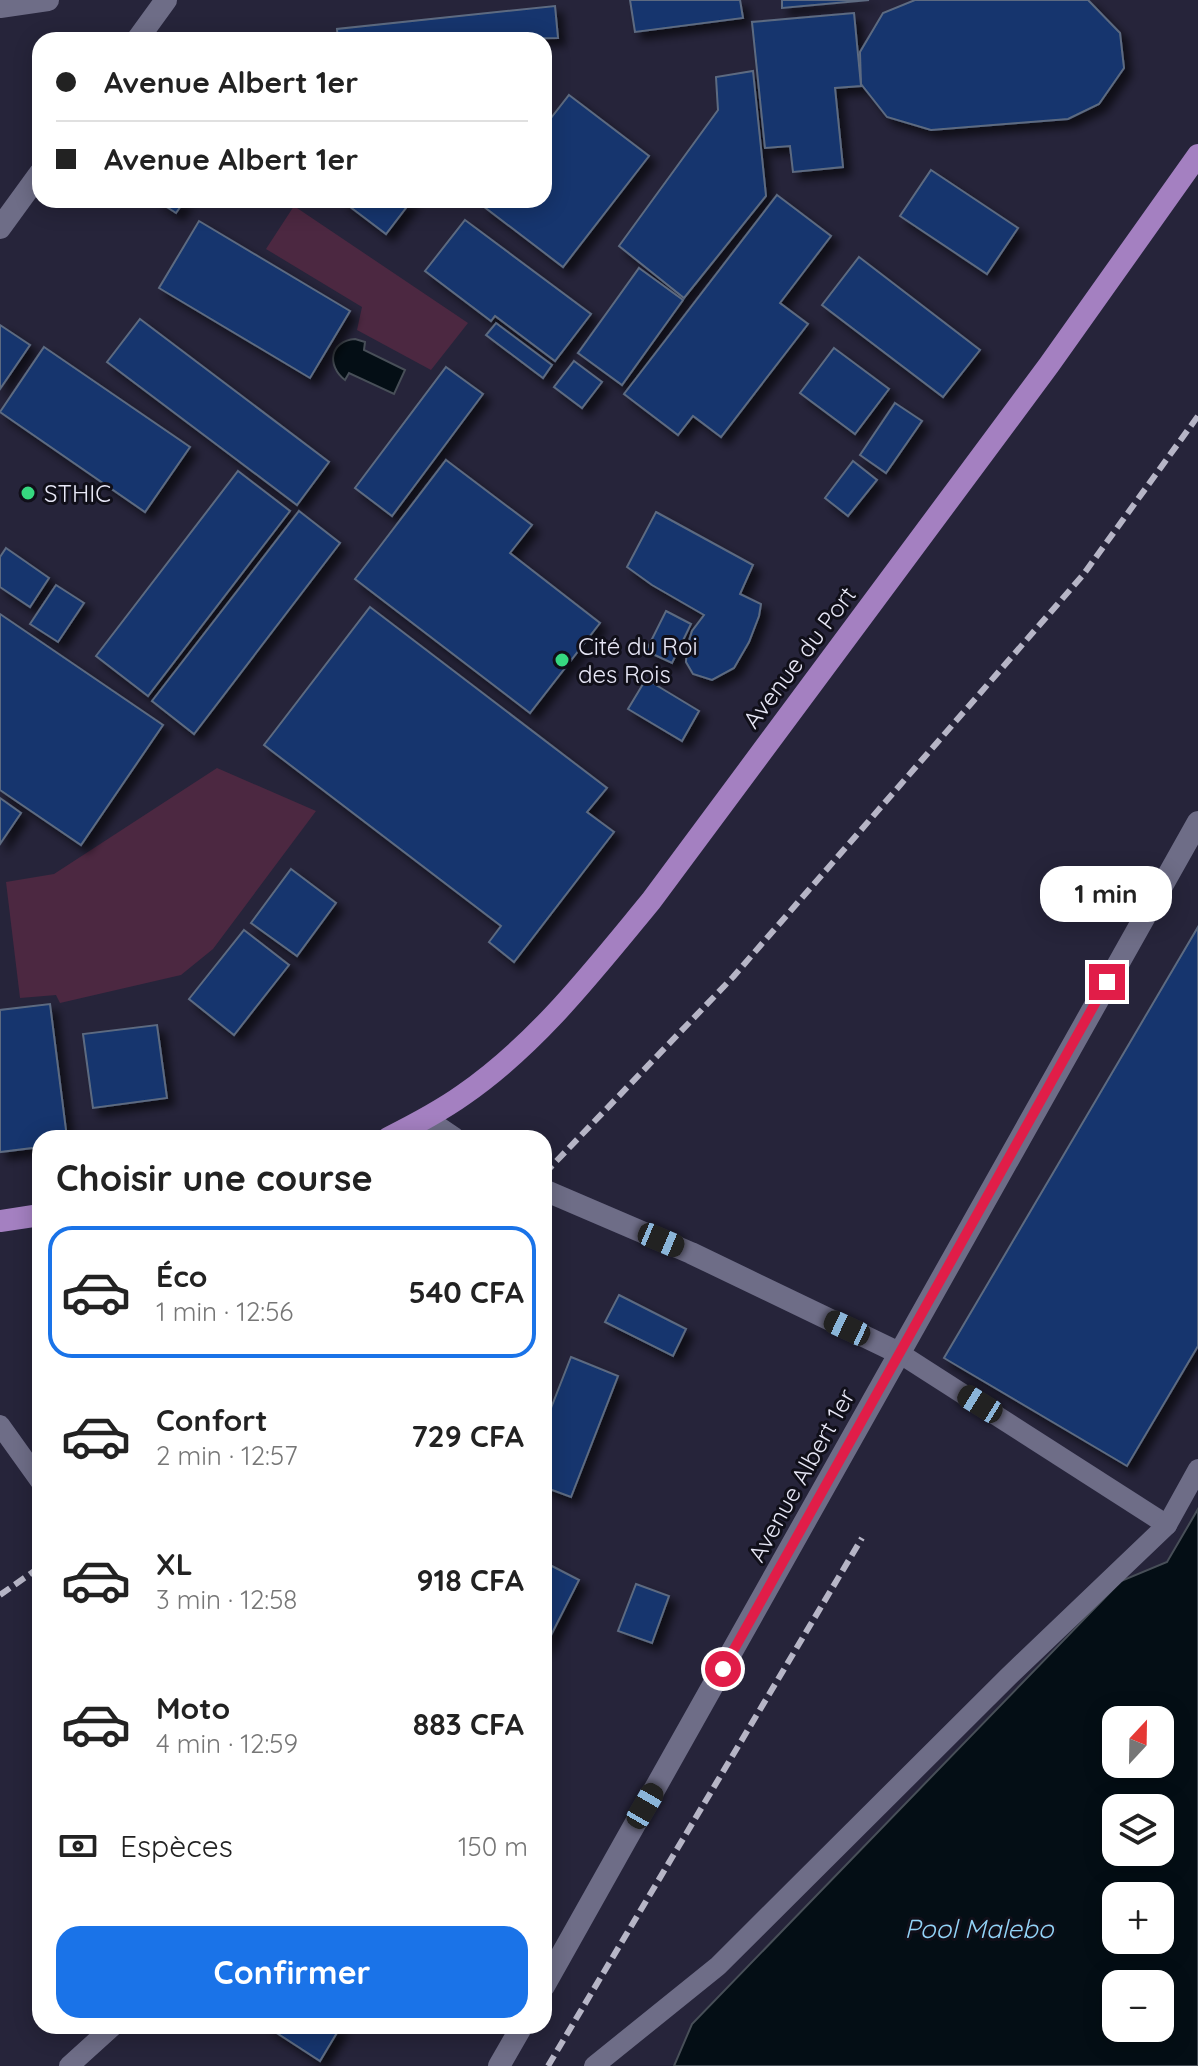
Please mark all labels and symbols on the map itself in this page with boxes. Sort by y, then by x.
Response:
place label: STHIC [44,478,111,508]
marker: STHIC [19,484,37,502]
street label: Avenue du Port [736,580,862,734]
place label: Cité du Roi des Rois [578,631,698,689]
marker: Cité du Roi des Rois [553,651,571,669]
callout: 1 min [1041,866,1173,922]
route end [1089,964,1125,1000]
car [634,1220,688,1260]
car [820,1307,874,1349]
car [953,1381,1007,1427]
street label: Avenue Albert 1er [741,1383,861,1567]
route start [705,1651,741,1687]
north arrow [1102,1706,1174,1778]
car [623,1779,667,1833]
water label: Pool Malebo [905,1912,1055,1945]

